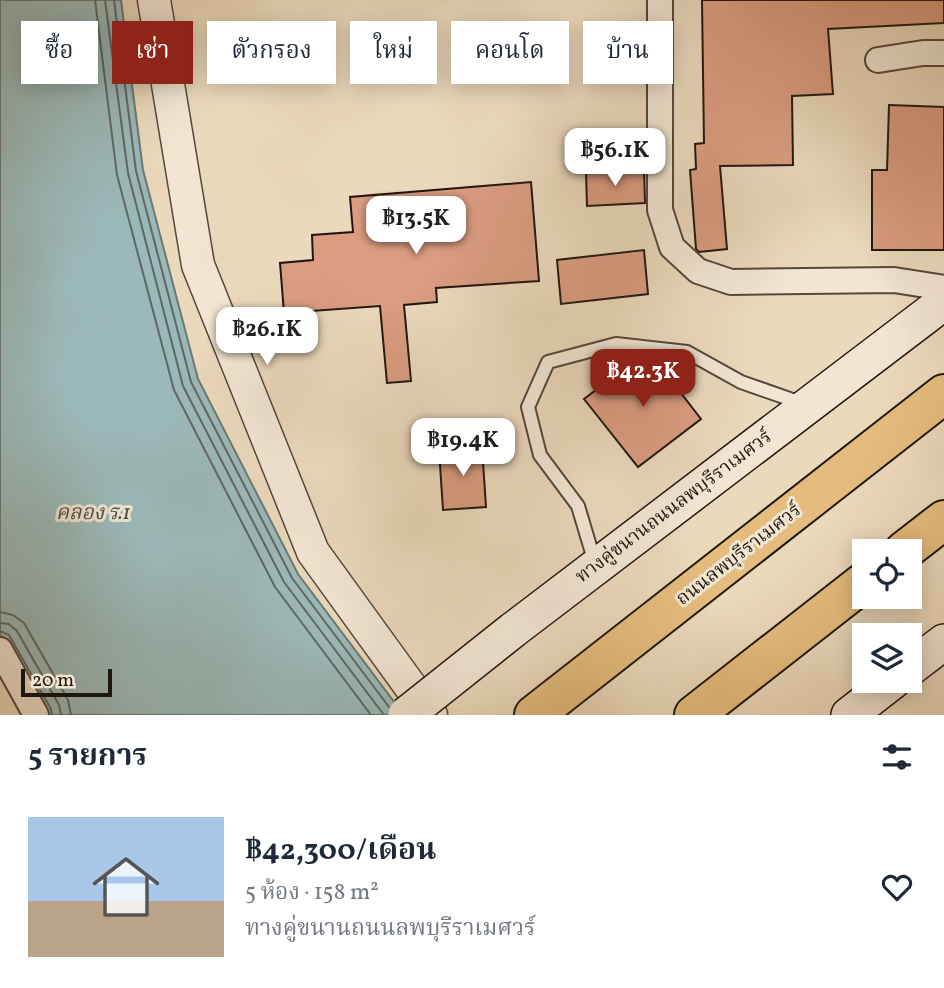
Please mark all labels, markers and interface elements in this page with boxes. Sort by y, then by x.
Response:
chip: ซื้อ [21,21,98,84]
chip: เช่า [112,21,193,84]
chip: ตัวกรอง [207,21,336,84]
chip: ใหม่ [350,21,437,84]
chip: คอนโด [451,21,569,84]
chip: บ้าน [583,21,673,84]
pin: ฿56.1K [558,128,672,188]
text: ฿56.1K [581,135,649,167]
pin: ฿13.5K [359,196,473,256]
text: ฿13.5K [382,203,450,235]
pin: ฿26.1K [210,308,324,367]
text: ฿26.1K [232,314,302,346]
pin: ฿42.3K [586,350,700,409]
text: ฿42.3K [606,356,680,388]
pin: ฿19.4K [406,419,520,478]
text: ฿19.4K [427,425,499,457]
street label: ทางคู่ขนานถนนลพบุรีราเมศวร์ [571,426,777,588]
water label: คลอง ร.1 [56,499,130,528]
street label: ถนนลพบุรีราเมศวร์ [672,499,806,611]
map controls [852,539,922,693]
button: locate [852,539,922,609]
button: layers [852,623,922,693]
scale bar [21,666,112,698]
text: 20 m [32,668,74,694]
text: 5 รายการ [28,736,147,778]
icon: filters [878,738,916,776]
text: ฿42,300/เดือน [245,830,436,872]
icon: home [84,845,168,929]
icon: heart [878,868,916,906]
text: 5 ห้อง · 158 m² [245,877,379,909]
text: ทางคู่ขนานถนนลพบุรีราเมศวร์ [245,913,536,945]

